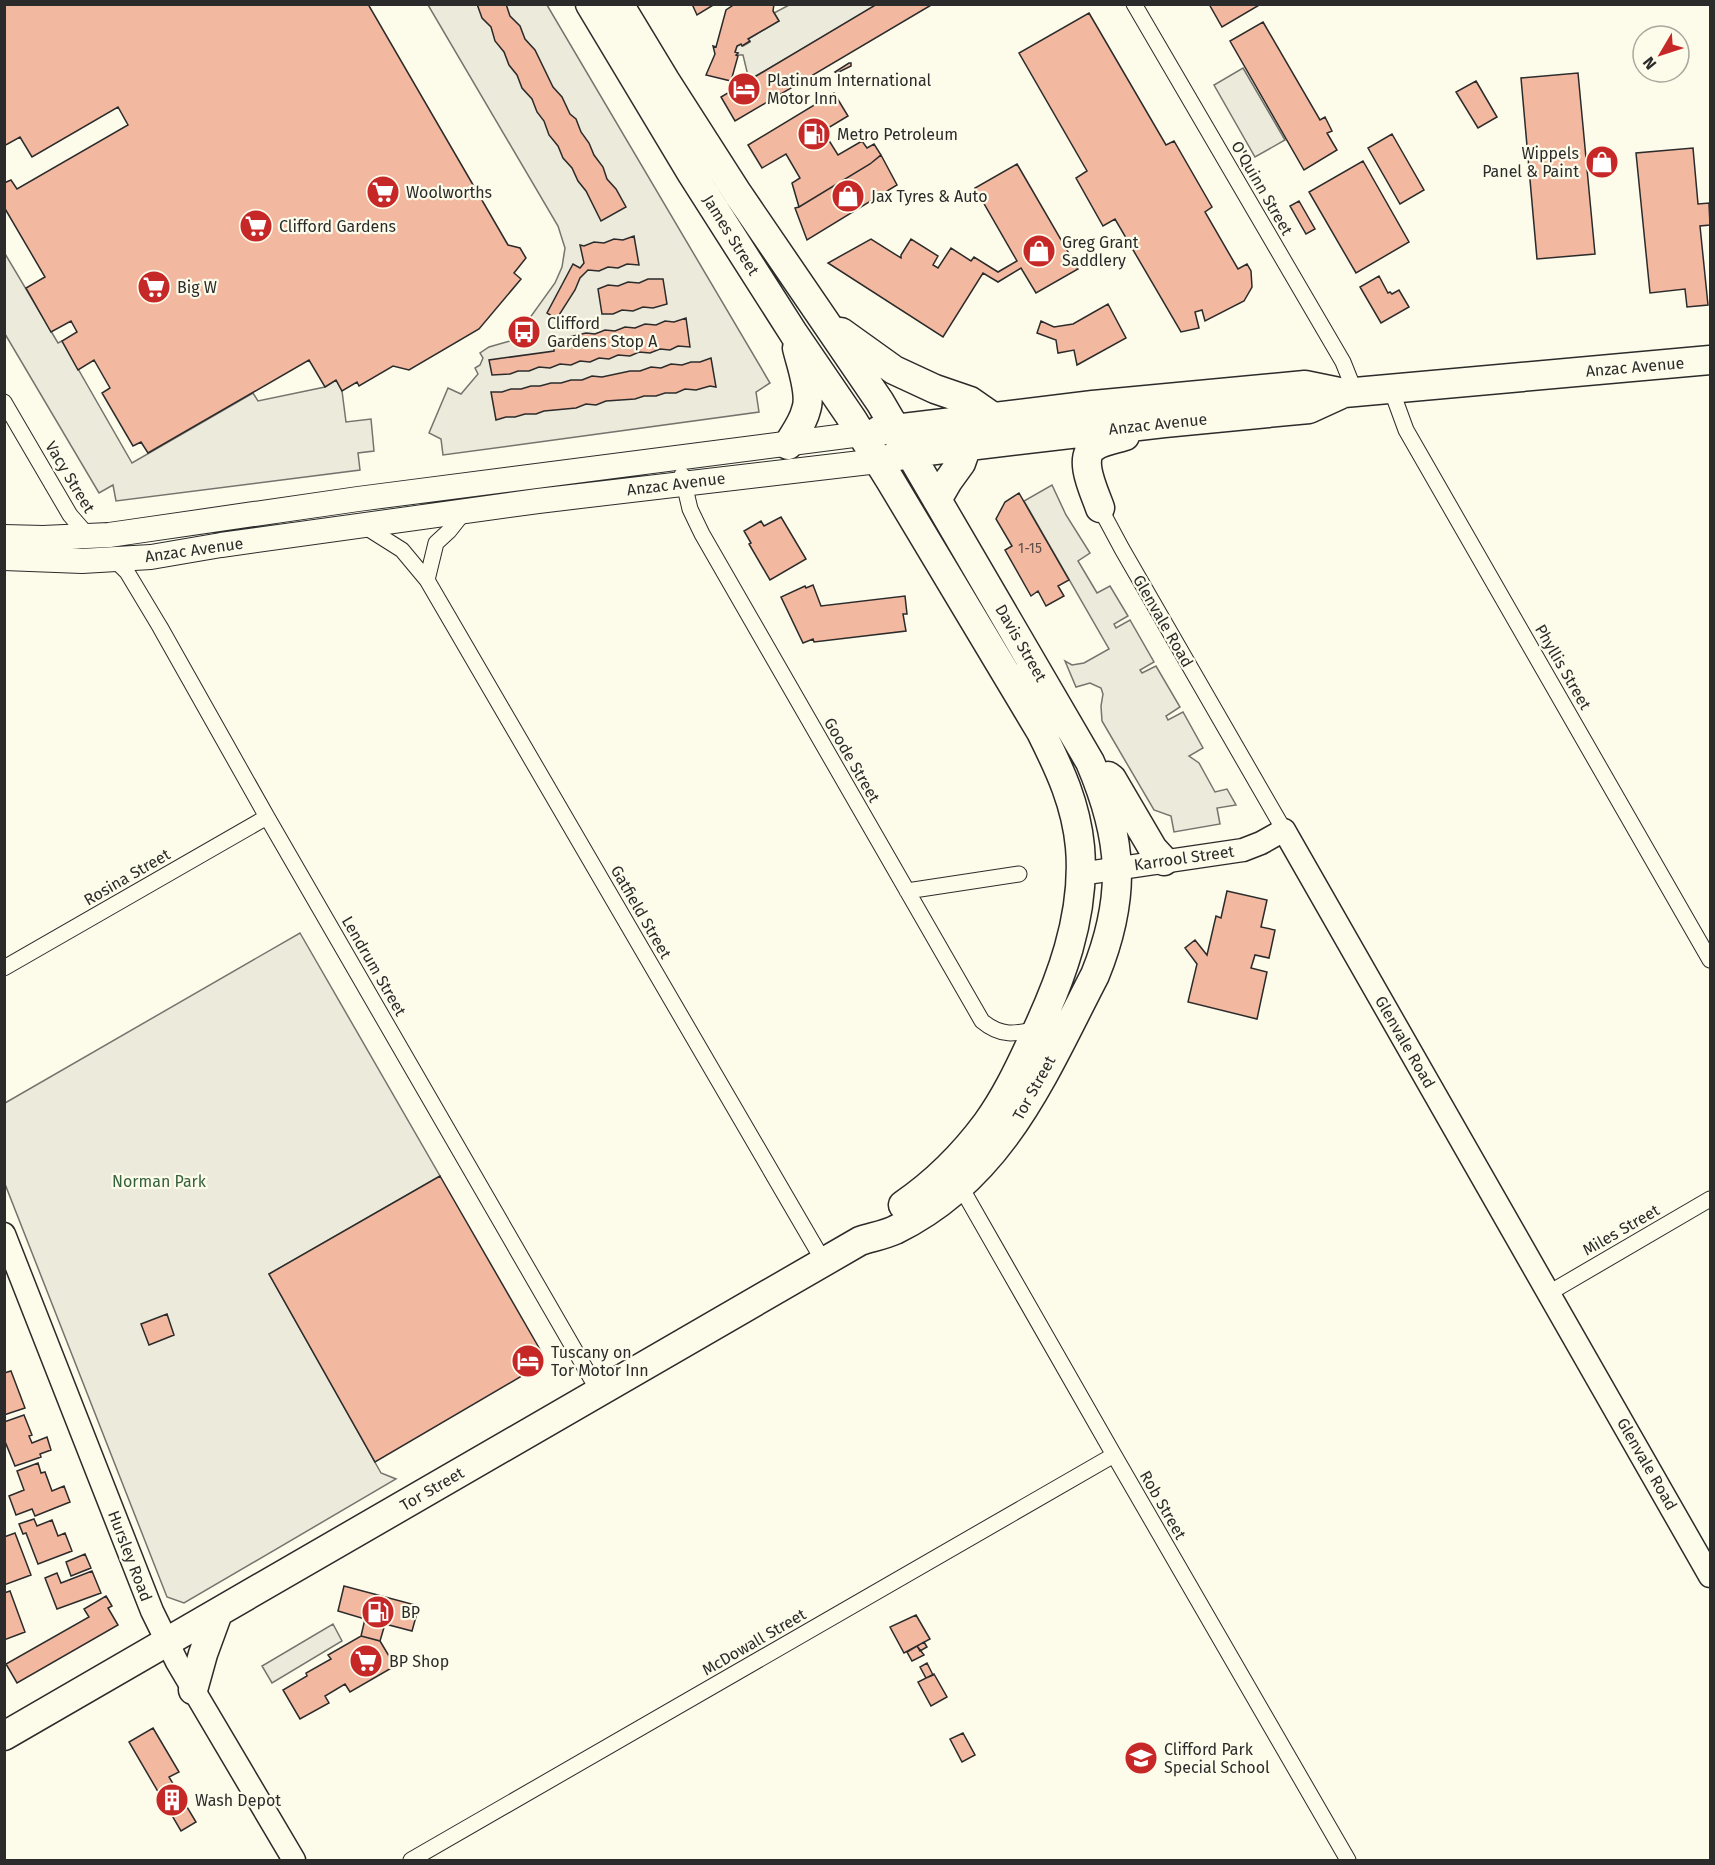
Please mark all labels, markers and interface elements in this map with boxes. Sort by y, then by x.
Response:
north arrow [1631,24,1691,84]
text: N [1639,53,1660,73]
hotel icon: Platinum International Motor Inn [726,71,762,107]
place label: Platinum International Motor Inn [767,71,932,108]
fuel station icon: Metro Petroleum [796,116,832,152]
place label: Metro Petroleum [837,125,958,144]
street label: O'Quinn Street [1227,137,1297,239]
place label: Wippels Panel & Paint [1482,144,1579,181]
shop icon: Wippels Panel & Paint [1584,144,1620,180]
supermarket icon: Woolworths [365,174,401,210]
shop icon: Jax Tyres & Auto [830,178,866,214]
place label: Woolworths [406,183,492,202]
place label: Jax Tyres & Auto [871,187,987,206]
street label: James Street [699,191,763,279]
supermarket icon: Clifford Gardens [238,208,274,244]
place label: Clifford Gardens [279,217,396,236]
shop icon: Greg Grant Saddlery [1021,233,1057,269]
place label: Greg Grant Saddlery [1062,233,1139,270]
supermarket icon: Big W [136,269,172,305]
place label: Big W [177,278,217,297]
bus stop icon: Clifford Gardens Stop A [506,314,542,350]
place label: Clifford Gardens Stop A [547,314,658,351]
street label: Anzac Avenue [1585,353,1685,381]
street label: Anzac Avenue [1108,409,1208,439]
street label: Vacy Street [41,438,99,516]
street label: Anzac Avenue [626,469,726,499]
street label: Anzac Avenue [144,534,244,566]
house number: 1-15 [1018,540,1042,557]
street label: Glenvale Road [1129,572,1197,670]
street label: Davis Street [991,601,1051,685]
street label: Phyllis Street [1531,621,1595,713]
street label: Goode Street [820,714,884,806]
street label: Karrool Street [1133,842,1236,874]
street label: Rosina Street [80,845,174,909]
street label: Gatfield Street [607,862,675,962]
street label: Lendrum Street [338,913,410,1019]
street label: Glenvale Road [1371,993,1439,1091]
street label: Tor Street [1009,1052,1060,1123]
park label: Norman Park [112,1172,207,1191]
street label: Miles Street [1579,1200,1663,1260]
hotel icon: Tuscany on Tor Motor Inn [510,1343,546,1379]
place label: Tuscany on Tor Motor Inn [551,1343,649,1380]
street label: Glenvale Road [1613,1415,1681,1513]
street label: Tor Street [397,1463,467,1515]
street label: Rob Street [1136,1467,1190,1543]
street label: Hursley Road [104,1508,156,1604]
fuel station icon: BP [360,1594,396,1630]
place label: BP [401,1603,420,1622]
street label: McDowall Street [699,1605,809,1679]
supermarket icon: BP Shop [348,1643,384,1679]
place label: BP Shop [389,1652,449,1671]
school or university icon: Clifford Park Special School [1123,1740,1159,1776]
place label: Clifford Park Special School [1164,1740,1270,1777]
building icon: Wash Depot [154,1782,190,1818]
place label: Wash Depot [195,1791,281,1810]

